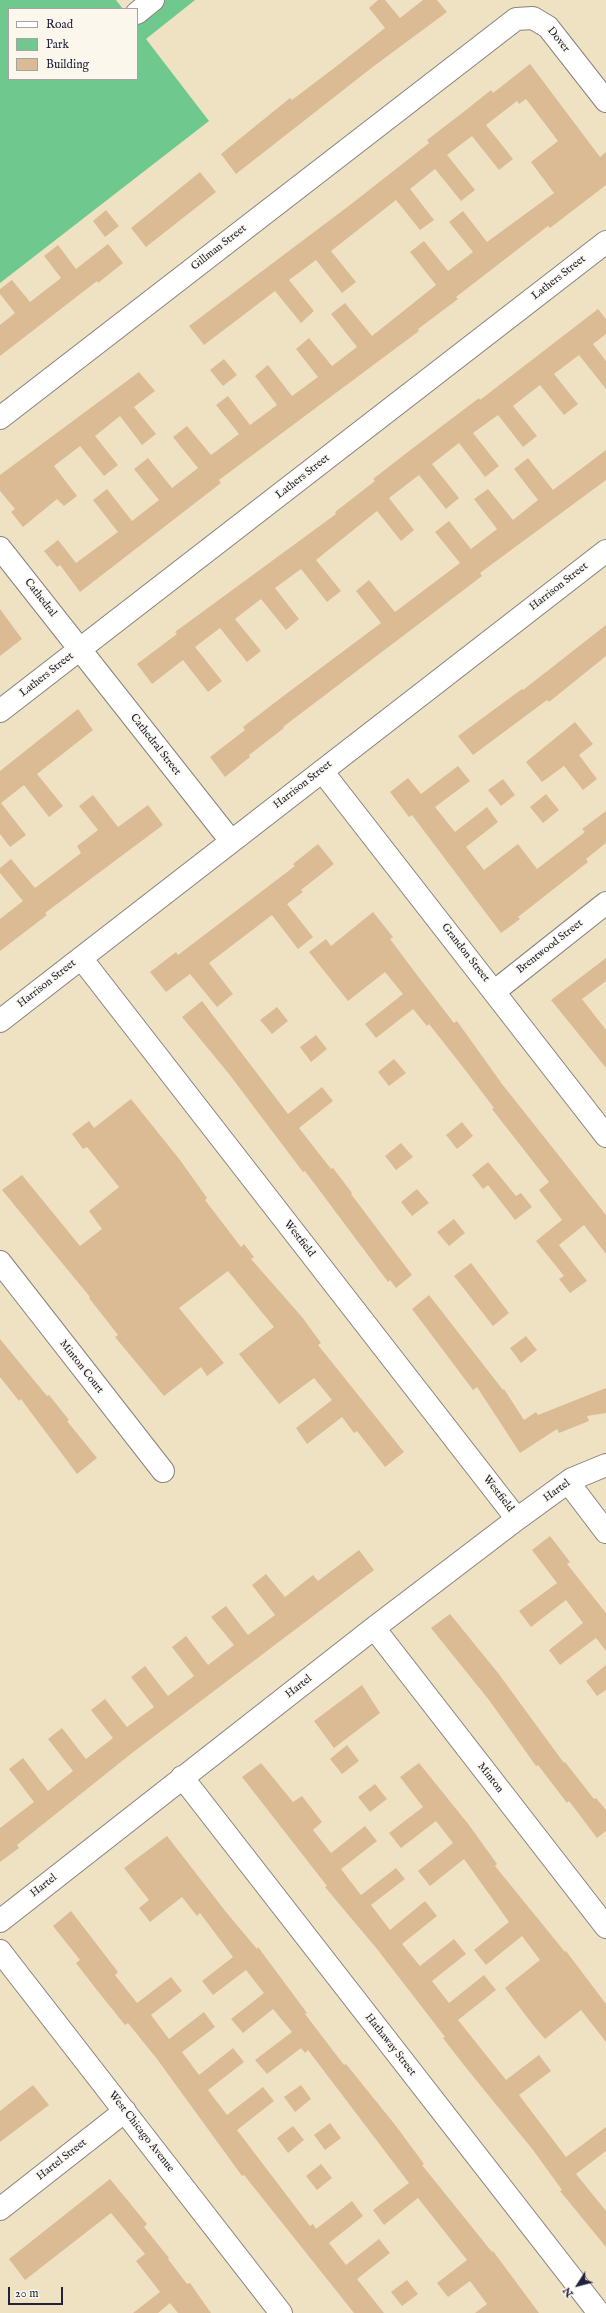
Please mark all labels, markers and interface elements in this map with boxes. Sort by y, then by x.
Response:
legend [8,8,138,80]
text: Road [46,17,73,32]
street label: Dover [544,25,572,55]
text: Park [46,37,69,52]
text: Building [46,57,89,72]
street label: Gillman Street [189,222,249,274]
street label: Lathers Street [529,253,589,303]
street label: Lathers Street [273,452,333,502]
street label: Harrison Street [527,560,591,614]
street label: Cathedral [21,576,59,620]
street label: Lathers Street [17,650,77,700]
street label: Cathedral Street [127,712,183,778]
street label: Harrison Street [271,758,335,812]
street label: Brentwood Street [514,917,586,977]
street label: Grandon Street [438,921,492,985]
street label: Harrison Street [15,957,79,1011]
street label: Westfield [281,1218,317,1260]
street label: Minton Court [56,1338,106,1396]
street label: Westfield [480,1473,516,1515]
street label: Hartel [541,1477,573,1505]
street label: Hartel [283,1673,315,1701]
street label: Minton [474,1760,506,1796]
street label: Hartel [28,1872,60,1900]
street label: Hathaway Street [362,2011,418,2079]
street label: West Chicago Avenue [105,2089,177,2175]
street label: Hartel Street [34,2136,90,2184]
north arrow [558,2265,598,2305]
scale bar [10,2279,65,2305]
text: N [560,2284,577,2300]
text: 20 m [15,2286,38,2301]

